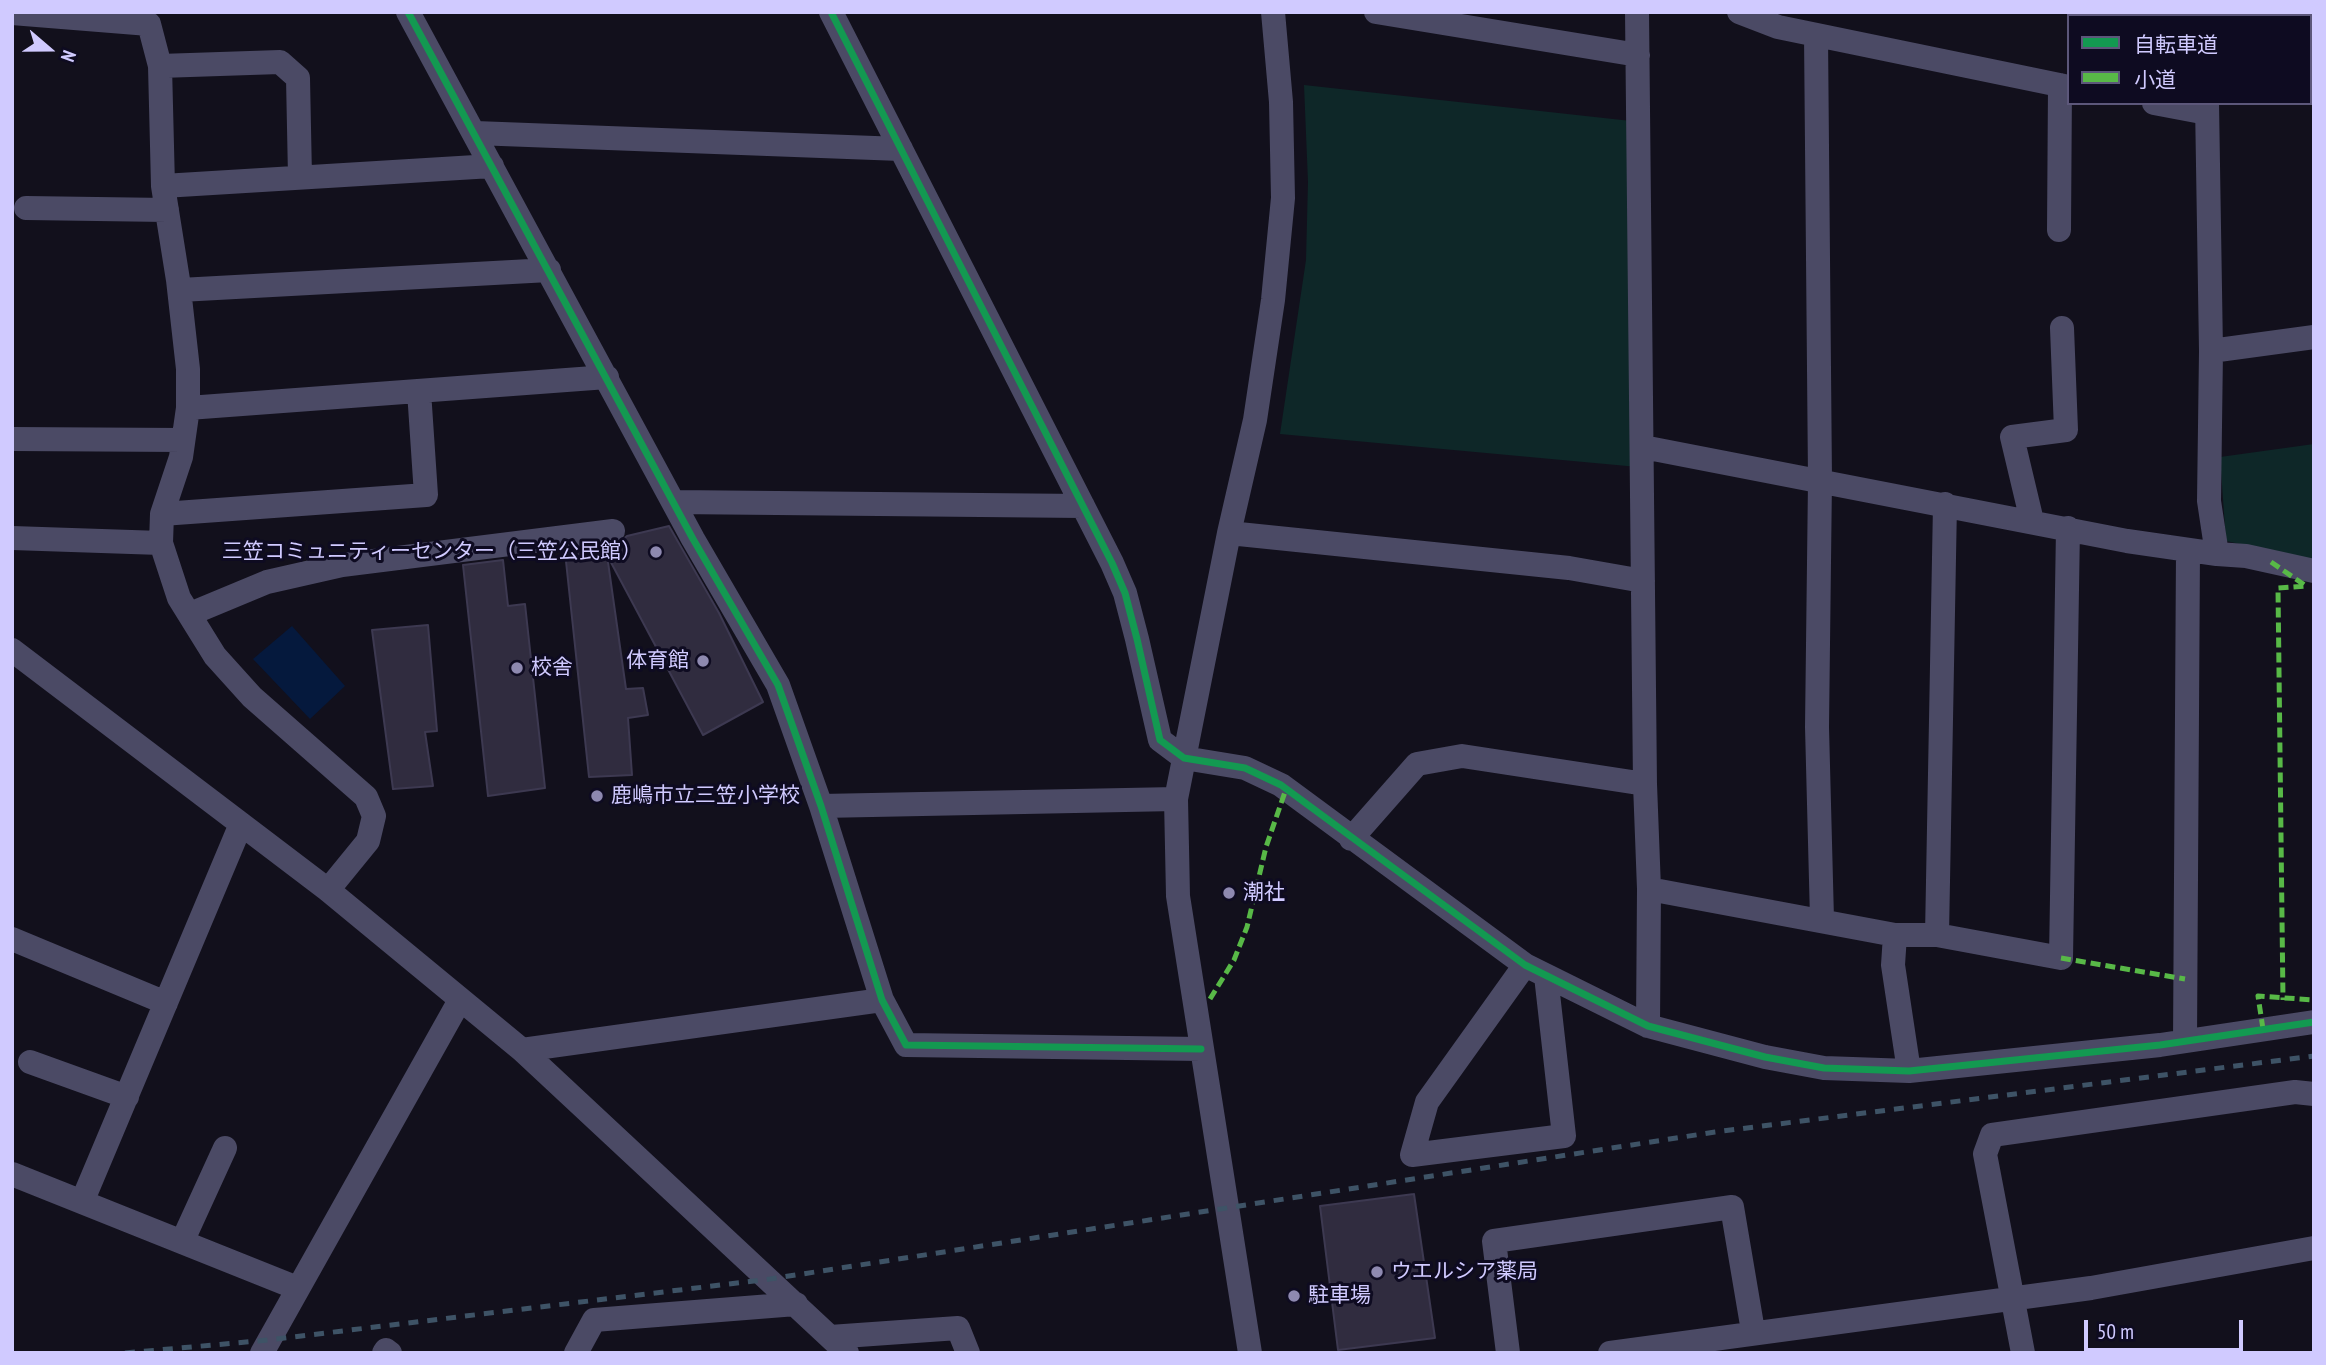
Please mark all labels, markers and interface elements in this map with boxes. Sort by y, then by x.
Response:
north arrow [14,14,84,84]
legend [2067,14,2312,105]
text: 自転車道 [2134,31,2218,58]
text: N [56,47,82,65]
text: 小道 [2134,66,2176,93]
place label: 三笠コミュニティーセンター（三笠公民館） [222,539,642,565]
marker: 三笠コミュニティーセンター（三笠公民館） [648,544,664,560]
place label: 体育館 [626,648,689,674]
marker: 体育館 [695,653,711,669]
place label: 校舎 [531,655,573,681]
marker: 校舎 [509,660,525,676]
place label: 鹿嶋市立三笠小学校 [611,783,800,809]
marker: 鹿嶋市立三笠小学校 [589,788,605,804]
place label: 潮社 [1243,880,1285,906]
marker: 潮社 [1221,885,1237,901]
place label: ウエルシア薬局 [1391,1259,1538,1285]
marker: ウエルシア薬局 [1369,1264,1385,1280]
place label: 駐車場 [1308,1283,1371,1309]
marker: 駐車場 [1286,1288,1302,1304]
scale bar [2088,1306,2247,1350]
text: 50 m [2097,1318,2134,1345]

